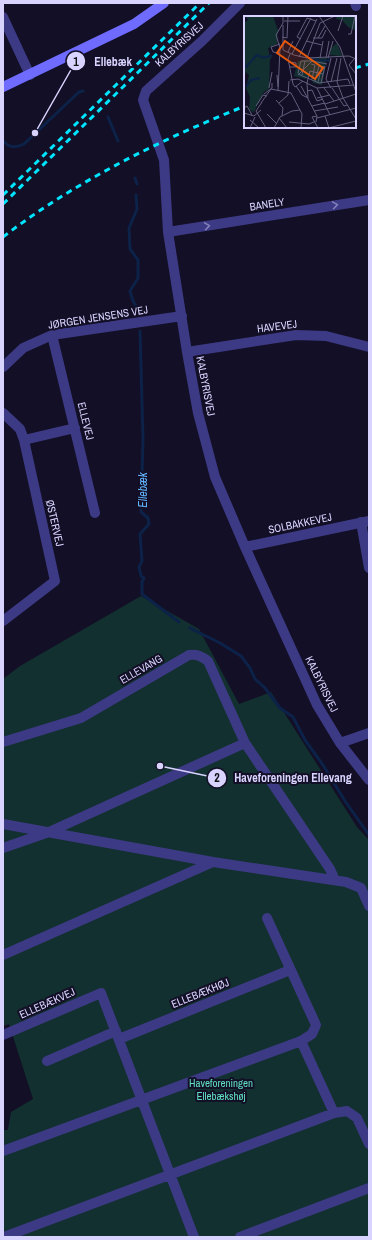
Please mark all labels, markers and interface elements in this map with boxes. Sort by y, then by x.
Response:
inset map [244,16,356,128]
street label: KALBYRISVEJ [152,18,206,70]
callout: Ellebæk [66,49,140,73]
text: 1 [73,54,79,70]
text: Ellebæk [94,54,132,70]
street label: BANELY [249,194,285,214]
one-way arrow [332,201,338,210]
one-way arrow [204,222,210,231]
street label: JØRGEN JENSENS VEJ [47,302,149,332]
street label: HAVEVEJ [256,317,298,335]
street label: KALBYRISVEJ [193,355,219,417]
street label: ELLEVEJ [75,401,97,441]
water label: Ellebæk [135,471,151,508]
street label: ØSTERVEJ [43,498,67,548]
street label: SOLBAKKEVEJ [267,509,333,537]
street label: ELLEVANG [117,651,165,687]
street label: KALBYRISVEJ [302,654,342,714]
callout: Haveforeningen Ellevang [207,766,360,790]
text: 2 [214,770,220,786]
text: Haveforeningen Ellevang [234,770,352,786]
street label: ELLEBÆKHØJ [169,975,231,1011]
street label: ELLEBÆKVEJ [17,984,77,1022]
park label: Haveforeningen Ellebækshøj [189,1076,253,1103]

